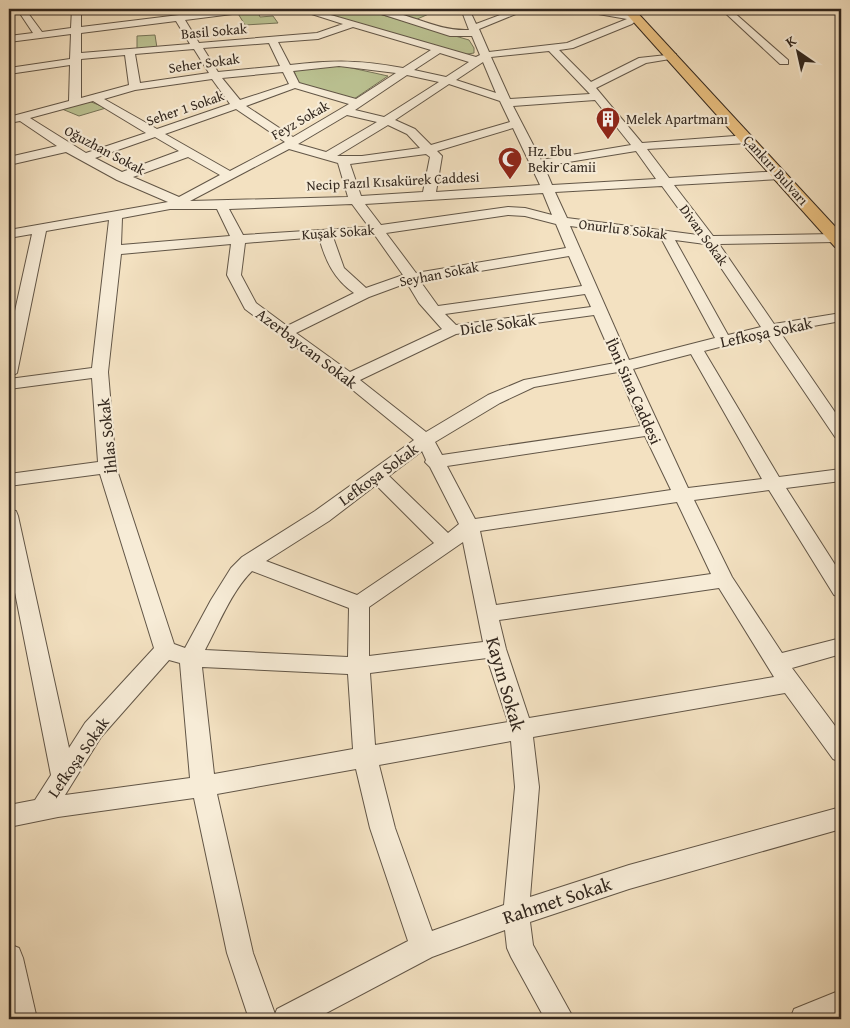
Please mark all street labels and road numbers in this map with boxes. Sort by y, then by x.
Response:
street label: Basil Sokak [180,18,249,44]
street label: Seher Sokak [167,48,242,78]
street label: Seher 1 Sokak [143,85,228,131]
street label: Feyz Sokak [267,95,333,145]
street label: Oğuzhan Sokak [61,120,150,180]
street label: Çankırı Bulvarı [739,130,813,210]
street label: Necip Fazıl Kısakürek Caddesi [306,166,480,196]
street label: Divan Sokak [675,200,734,271]
street label: Onurlu 8 Sokak [578,214,669,244]
street label: Kuşak Sokak [301,219,376,245]
street label: Seyhan Sokak [398,256,481,292]
street label: Azerbaycan Sokak [251,302,363,395]
street label: Dicle Sokak [459,307,538,341]
street label: Lefkoşa Sokak [718,310,815,353]
street label: İbni Sina Caddesi [600,334,668,449]
street label: İhlas Sokak [91,396,123,475]
street label: Lefkoşa Sokak [333,436,424,511]
street label: Kayın Sokak [479,633,533,735]
street label: Lefkoşa Sokak [41,711,115,802]
street label: Rahmet Sokak [499,869,615,931]

